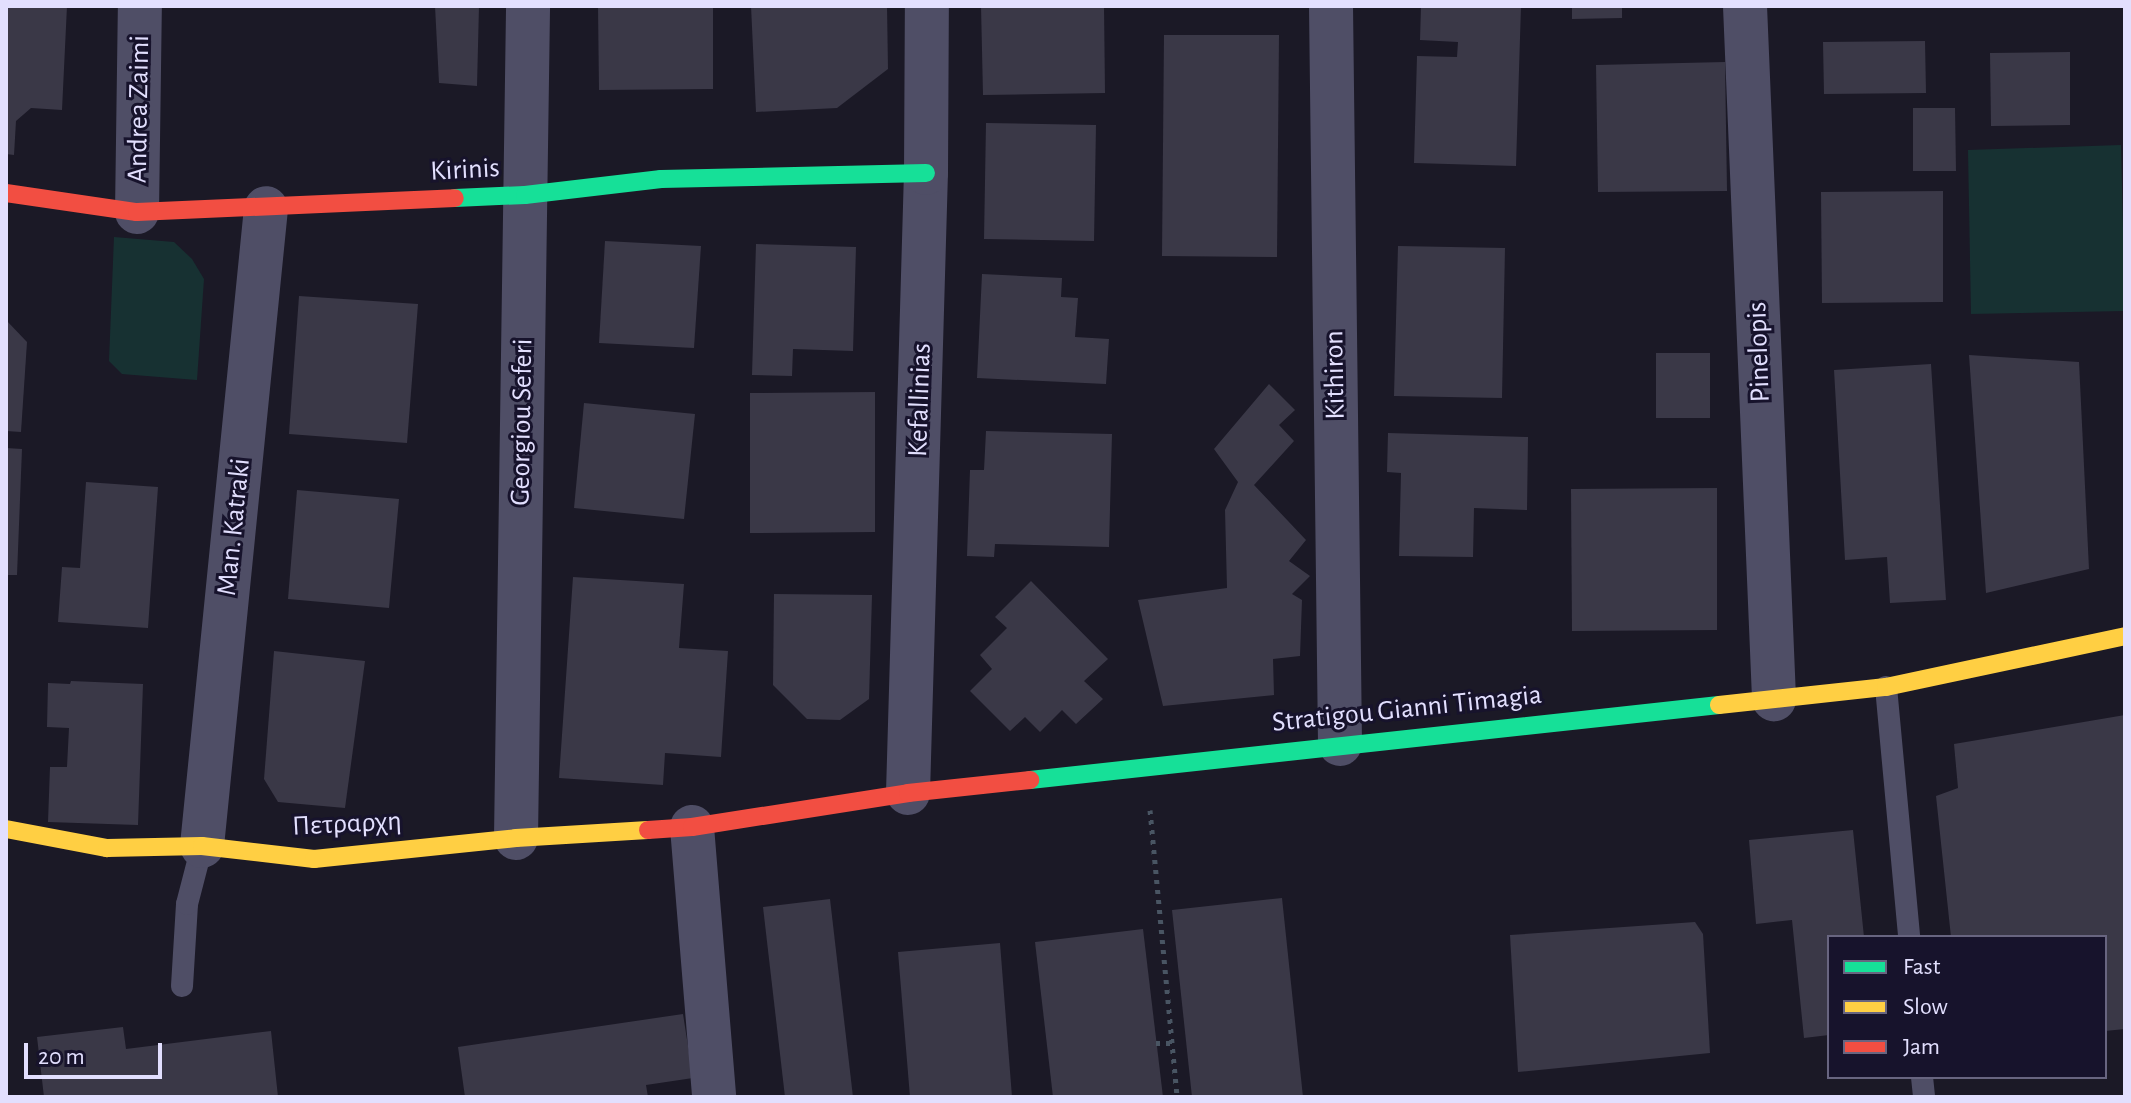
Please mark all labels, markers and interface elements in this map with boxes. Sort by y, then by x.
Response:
street label: Andrea Zaimi [121,35,157,183]
street label: Kirinis [429,151,501,189]
street label: Pinelopis [1740,301,1778,403]
street label: Kithiron [1317,330,1353,420]
street label: Georgiou Seferi [504,338,540,506]
street label: Kefallinias [901,343,939,457]
street label: Man. Katraki [210,457,258,597]
street label: Stratigou Gianni Timagia [1270,678,1544,740]
street label: Πετραρχη [291,804,403,844]
legend [1827,935,2107,1079]
text: Fast [1903,955,1940,979]
text: Slow [1903,995,1948,1019]
scale bar [28,1027,166,1077]
text: Jam [1903,1035,1940,1059]
text: 20 m [38,1045,85,1069]

